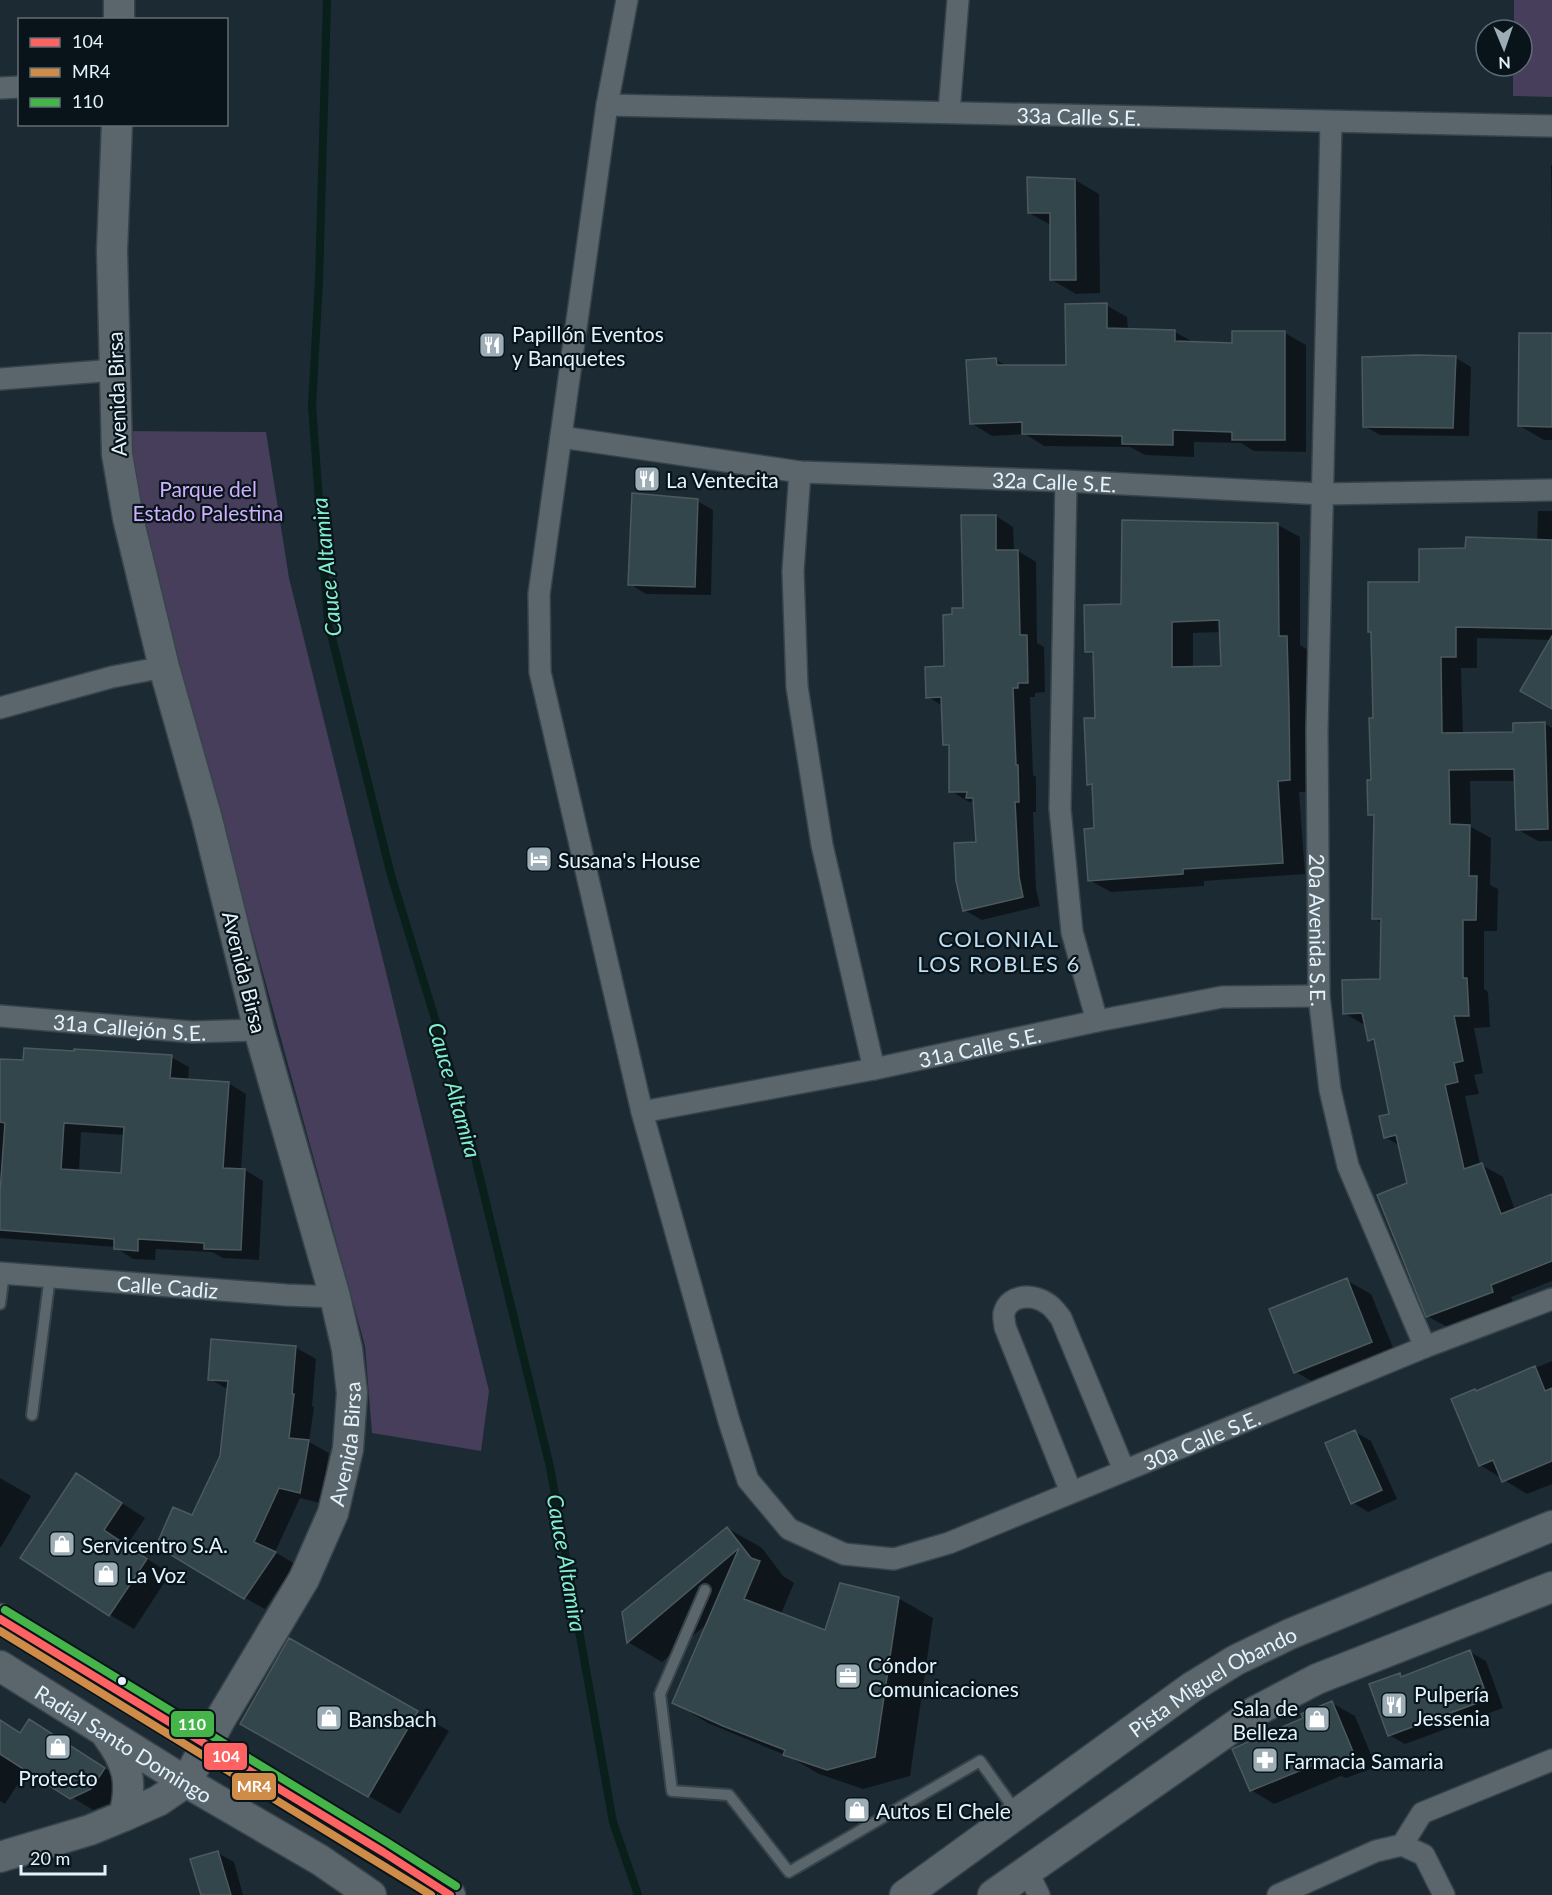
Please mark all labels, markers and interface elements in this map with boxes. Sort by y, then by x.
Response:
legend [18,18,228,126]
north arrow [1474,18,1534,78]
text: 104 [72,30,103,52]
text: N [1498,54,1511,73]
text: MR4 [72,60,110,82]
text: 110 [72,90,103,112]
street label: 33a Calle S.E. [1016,102,1141,129]
place label: Papillón Eventos y Banquetes [512,321,664,370]
restaurant icon: Papillón Eventos y Banquetes [477,330,507,360]
street label: Avenida Birsa [101,331,131,457]
restaurant icon: La Ventecita [632,464,662,494]
street label: 32a Calle S.E. [992,466,1117,496]
place label: La Ventecita [666,467,779,492]
park label: Parque del Estado Palestina [133,476,284,525]
water label: Cauce Altamira [305,496,347,638]
hotel icon: Susana's House [524,844,554,874]
place label: Susana's House [558,847,700,872]
street label: 20a Avenida S.E. [1305,854,1333,1007]
street label: Avenida Birsa [218,908,272,1036]
district label: COLONIAL LOS ROBLES 6 [917,925,1081,977]
street label: 31a Callejón S.E. [52,1008,206,1045]
water label: Cauce Altamira [423,1019,487,1161]
street label: 31a Calle S.E. [916,1021,1043,1072]
street label: Calle Cadiz [116,1270,219,1302]
street label: Avenida Birsa [323,1381,365,1508]
street label: 30a Calle S.E. [1139,1404,1264,1474]
water label: Cauce Altamira [542,1492,592,1634]
shop icon: Servicentro S.A. [47,1529,77,1559]
place label: Servicentro S.A. [82,1532,228,1557]
shop icon: La Voz [91,1559,121,1589]
place label: La Voz [126,1562,186,1587]
street label: Pista Miguel Obando [1123,1620,1300,1742]
place label: Cóndor Comunicaciones [868,1652,1019,1701]
office icon: Cóndor Comunicaciones [833,1661,863,1691]
unlabelled marker [116,1675,128,1687]
street label: Radial Santo Domingo [31,1679,217,1807]
place label: Pulpería Jessenia [1414,1681,1490,1730]
restaurant icon: Pulpería Jessenia [1379,1690,1409,1720]
place label: Sala de Belleza [1233,1695,1298,1744]
shop icon: Bansbach [314,1703,344,1733]
shop icon: Sala de Belleza [1302,1704,1332,1734]
place label: Bansbach [348,1706,437,1731]
line badge: 110 [170,1710,215,1738]
text: 110 [178,1714,206,1733]
shop icon: Protecto [43,1732,73,1762]
line badge: 104 [203,1742,248,1771]
pharmacy icon: Farmacia Samaria [1250,1745,1280,1775]
text: 104 [212,1746,240,1765]
place label: Farmacia Samaria [1284,1748,1444,1773]
place label: Protecto [18,1765,98,1790]
line badge: MR4 [231,1772,277,1801]
text: MR4 [237,1776,271,1795]
shop icon: Autos El Chele [842,1795,872,1825]
place label: Autos El Chele [876,1798,1011,1823]
scale bar [21,1838,105,1876]
text: 20 m [30,1847,70,1869]

